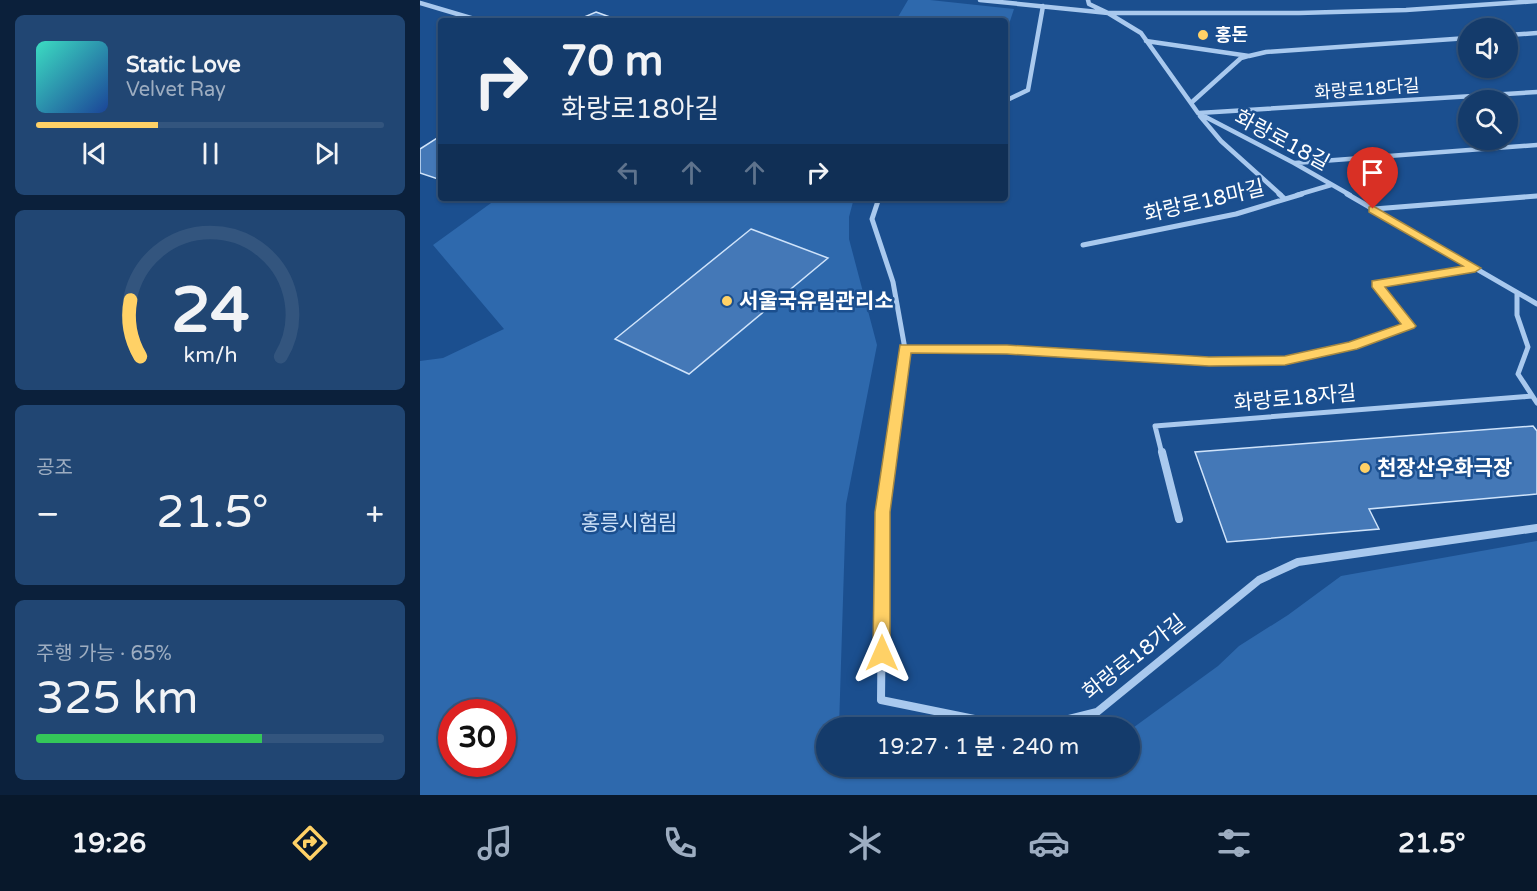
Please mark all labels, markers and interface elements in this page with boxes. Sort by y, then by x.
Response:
map controls [1458,18,1518,150]
button: sound [1458,18,1518,78]
place label: 홍돈 [1215,24,1248,46]
marker: 홍돈 [1196,28,1210,42]
text: 70 m [561,36,663,87]
icon: right [462,42,540,120]
text: Static Love [126,52,241,78]
street label: 화랑로18다길 [1314,74,1420,104]
text: Velvet Ray [126,78,226,102]
button: search [1458,90,1518,150]
text: 화랑로18아길 [561,93,719,126]
street label: 화랑로18길 [1230,105,1333,176]
icon: previous [78,137,111,170]
icon: pause [194,137,227,170]
icon: next [310,137,343,170]
pin [1347,147,1398,209]
icon: left [612,156,645,189]
icon: ahead [675,156,708,189]
icon: ahead [738,156,771,189]
icon: right [801,156,834,189]
icon: arrive [1356,156,1389,189]
street label: 화랑로18마길 [1141,175,1267,227]
text: 24 [171,274,249,349]
place label: 서울국유림관리소 [739,289,894,314]
marker: 서울국유림관리소 [720,294,734,308]
text: km/h [183,342,237,368]
street label: 화랑로18자길 [1233,381,1357,416]
text: 공조 [36,456,73,480]
place label: 천장산우화극장 [1377,456,1512,481]
marker: 천장산우화극장 [1358,461,1372,475]
text: 21.5° [156,486,269,540]
text: − [36,495,60,534]
text: + [365,495,384,534]
park label: 홍릉시험림 [581,511,677,536]
street label: 화랑로18가길 [1078,610,1190,705]
position arrow [850,621,914,685]
text: 주행 가능 · 65% [36,642,172,666]
text: 325 km [36,672,198,726]
speed limit sign: 30 [438,699,516,777]
text: 19:27 · 1 분 · 240 m [877,734,1079,760]
icon: directions [289,822,331,864]
icon: music [474,822,516,864]
icon: phone [659,822,701,864]
icon: climate [844,822,886,864]
icon: car [1028,822,1070,864]
icon: filters [1213,822,1255,864]
text: 19:26 [71,827,146,860]
text: 21.5° [1398,827,1466,860]

